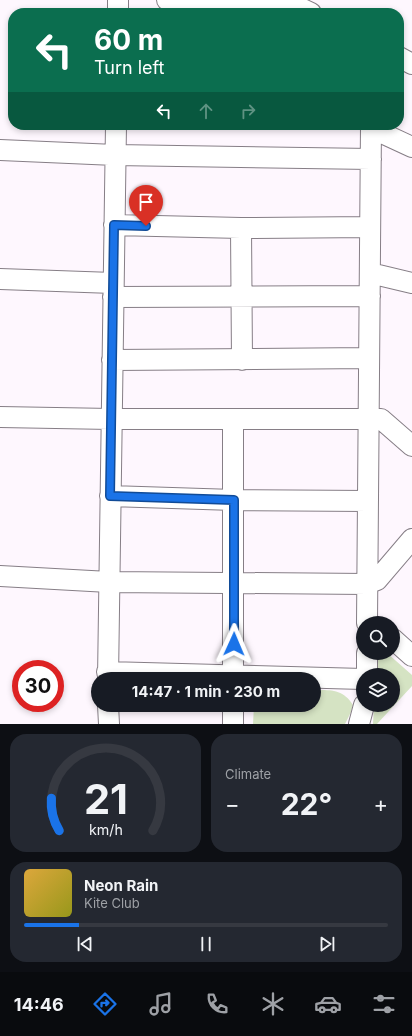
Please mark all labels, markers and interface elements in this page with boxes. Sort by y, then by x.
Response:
text: 60 m [94,23,163,57]
icon: left [28,24,80,76]
text: Turn left [94,57,164,78]
icon: left [153,100,175,122]
icon: ahead [195,100,217,122]
icon: right [237,100,259,122]
pin [129,185,163,226]
icon: arrive [135,191,157,213]
map controls [356,616,400,712]
button: search [356,616,400,660]
position arrow [213,623,255,665]
speed limit sign: 30 [12,660,64,712]
button: layers [356,668,400,712]
text: 14:47 · 1 min · 230 m [132,682,280,701]
text: Climate [225,766,271,782]
text: 21 [83,774,128,824]
text: 22° [281,786,332,822]
text: − [225,791,240,817]
text: + [373,791,388,817]
text: km/h [89,821,122,838]
text: Neon Rain [84,876,158,895]
text: Kite Club [84,895,140,911]
icon: previous [74,933,96,955]
icon: pause [195,933,217,955]
icon: next [316,933,338,955]
icon: directions [91,990,119,1018]
icon: music [147,990,175,1018]
icon: phone [203,990,231,1018]
icon: climate [259,990,287,1018]
icon: car [314,990,342,1018]
icon: filters [370,990,398,1018]
text: 14:46 [14,994,64,1015]

